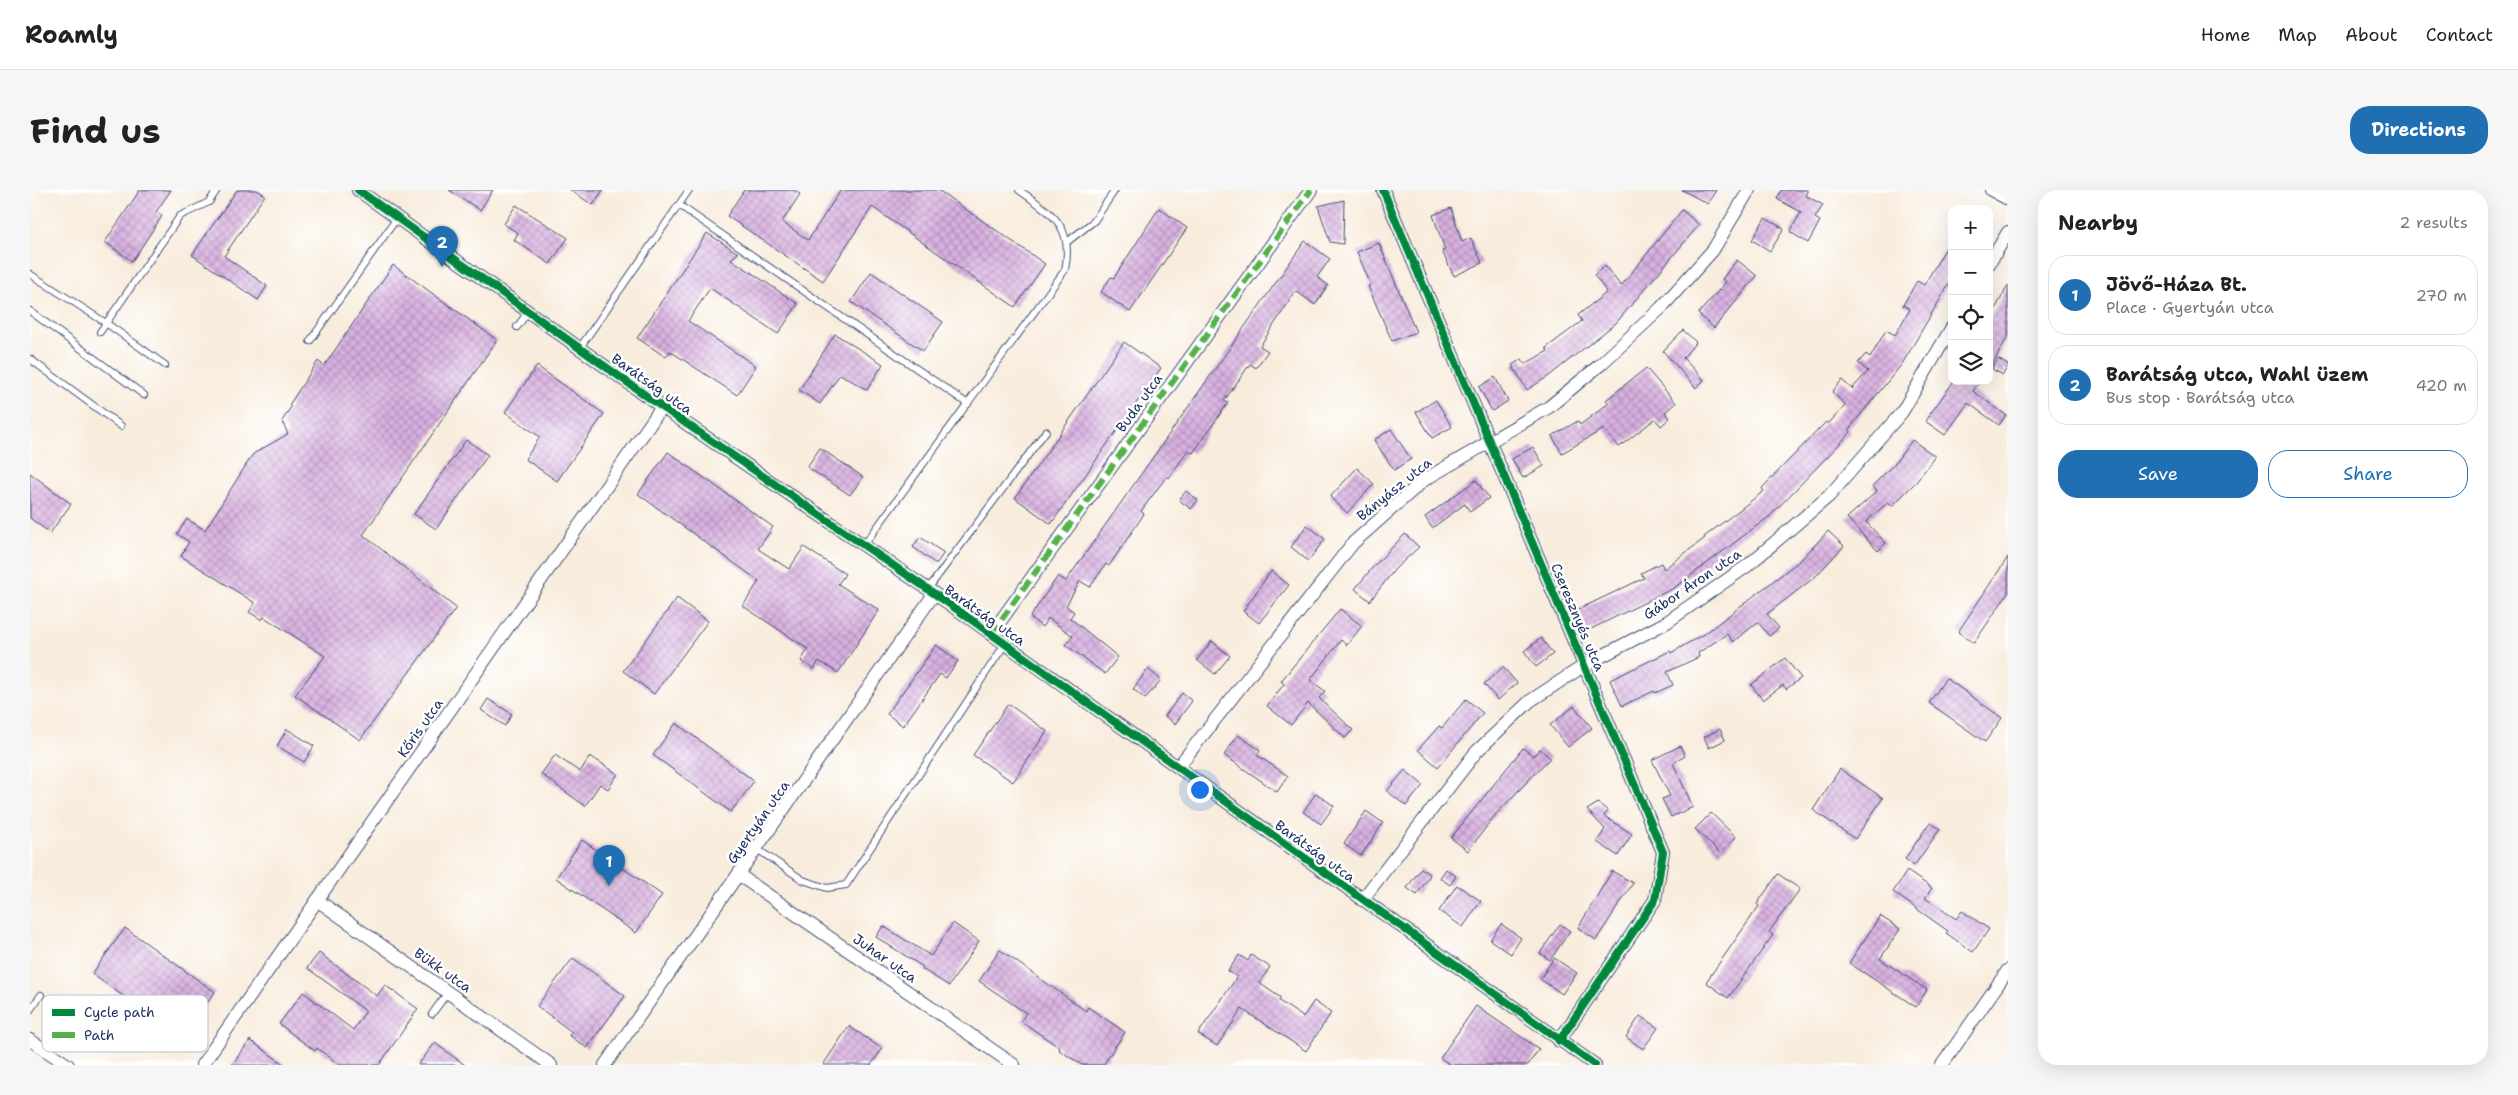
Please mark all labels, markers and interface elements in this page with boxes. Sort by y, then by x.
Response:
text: Roamly [25,19,118,51]
text: Home [2201,23,2250,47]
text: Map [2278,23,2317,47]
text: About [2345,23,2398,47]
text: Contact [2426,23,2493,47]
button: Directions [2350,106,2488,154]
text: Find us [30,107,161,154]
map controls [1948,205,1993,385]
button: + [1948,205,1993,250]
text: Nearby [2058,209,2138,237]
text: 2 results [2399,212,2468,233]
pin: 2 [426,226,458,267]
button: − [1948,250,1993,295]
text: Jövő-Háza Bt. [2106,272,2247,297]
text: 1 [2071,285,2079,306]
text: 270 m [2416,285,2467,306]
button: locate [1948,295,1993,340]
text: Place · Gyertyán utca [2106,297,2274,318]
button: layers [1948,340,1993,385]
street label: Barátság utca [608,349,696,419]
text: Barátság utca, Wahl üzem [2106,362,2368,387]
street label: Buda utca [1112,370,1166,436]
text: 2 [2069,375,2081,396]
text: 420 m [2416,375,2467,396]
text: Bus stop · Barátság utca [2106,387,2294,408]
button: Save [2058,450,2258,498]
button: Share [2268,450,2468,498]
street label: Bányász utca [1353,453,1435,525]
street label: Gábor Áron utca [1640,544,1745,623]
street label: Cseresznyés utca [1547,560,1609,674]
street label: Barátság utca [941,580,1029,650]
street label: Kőris utca [393,695,447,761]
street label: Gyertyán utca [723,777,793,867]
your location [1187,777,1213,803]
street label: Barátság utca [1271,816,1359,886]
pin: 1 [593,845,625,886]
street label: Juhar utca [850,929,921,987]
street label: Bükk utca [411,944,475,996]
legend [42,995,208,1052]
text: Cycle path [84,1003,155,1021]
text: Path [84,1026,115,1044]

